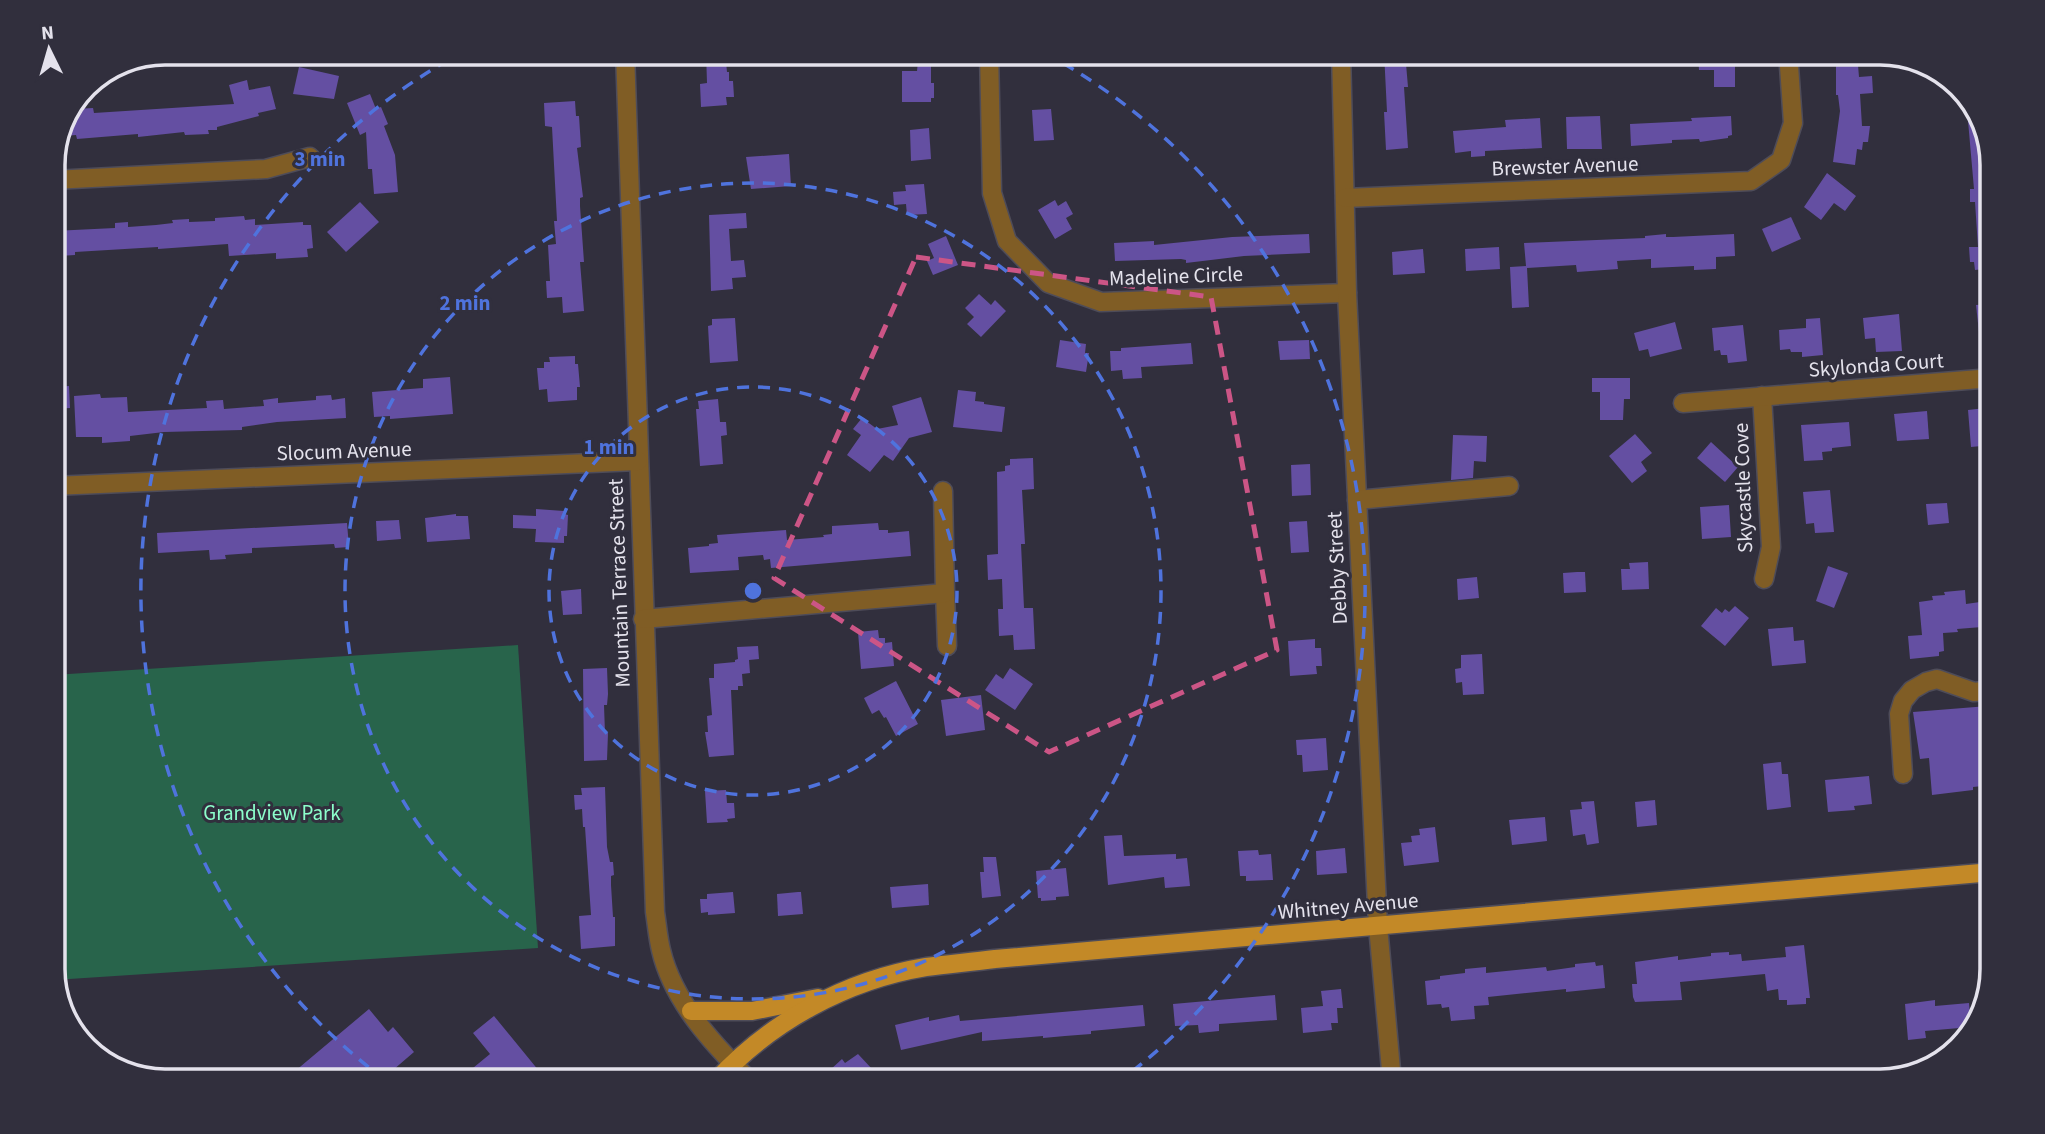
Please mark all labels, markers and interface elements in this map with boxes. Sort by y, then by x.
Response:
north arrow [14,14,84,84]
text: N [40,20,55,48]
text: 3 min [294,144,346,174]
street label: Brewster Avenue [1491,148,1639,184]
street label: Madeline Circle [1108,259,1244,293]
text: 2 min [439,288,491,318]
street label: Skylonda Court [1807,345,1945,385]
street label: Skycastle Cove [1726,422,1760,554]
text: 1 min [583,432,635,462]
street label: Slocum Avenue [276,434,412,468]
street label: Mountain Terrace Street [600,478,638,688]
street label: Debby Street [1319,511,1355,625]
centre of rings [741,579,765,603]
park label: Grandview Park [203,798,341,828]
street label: Whitney Avenue [1276,885,1420,927]

